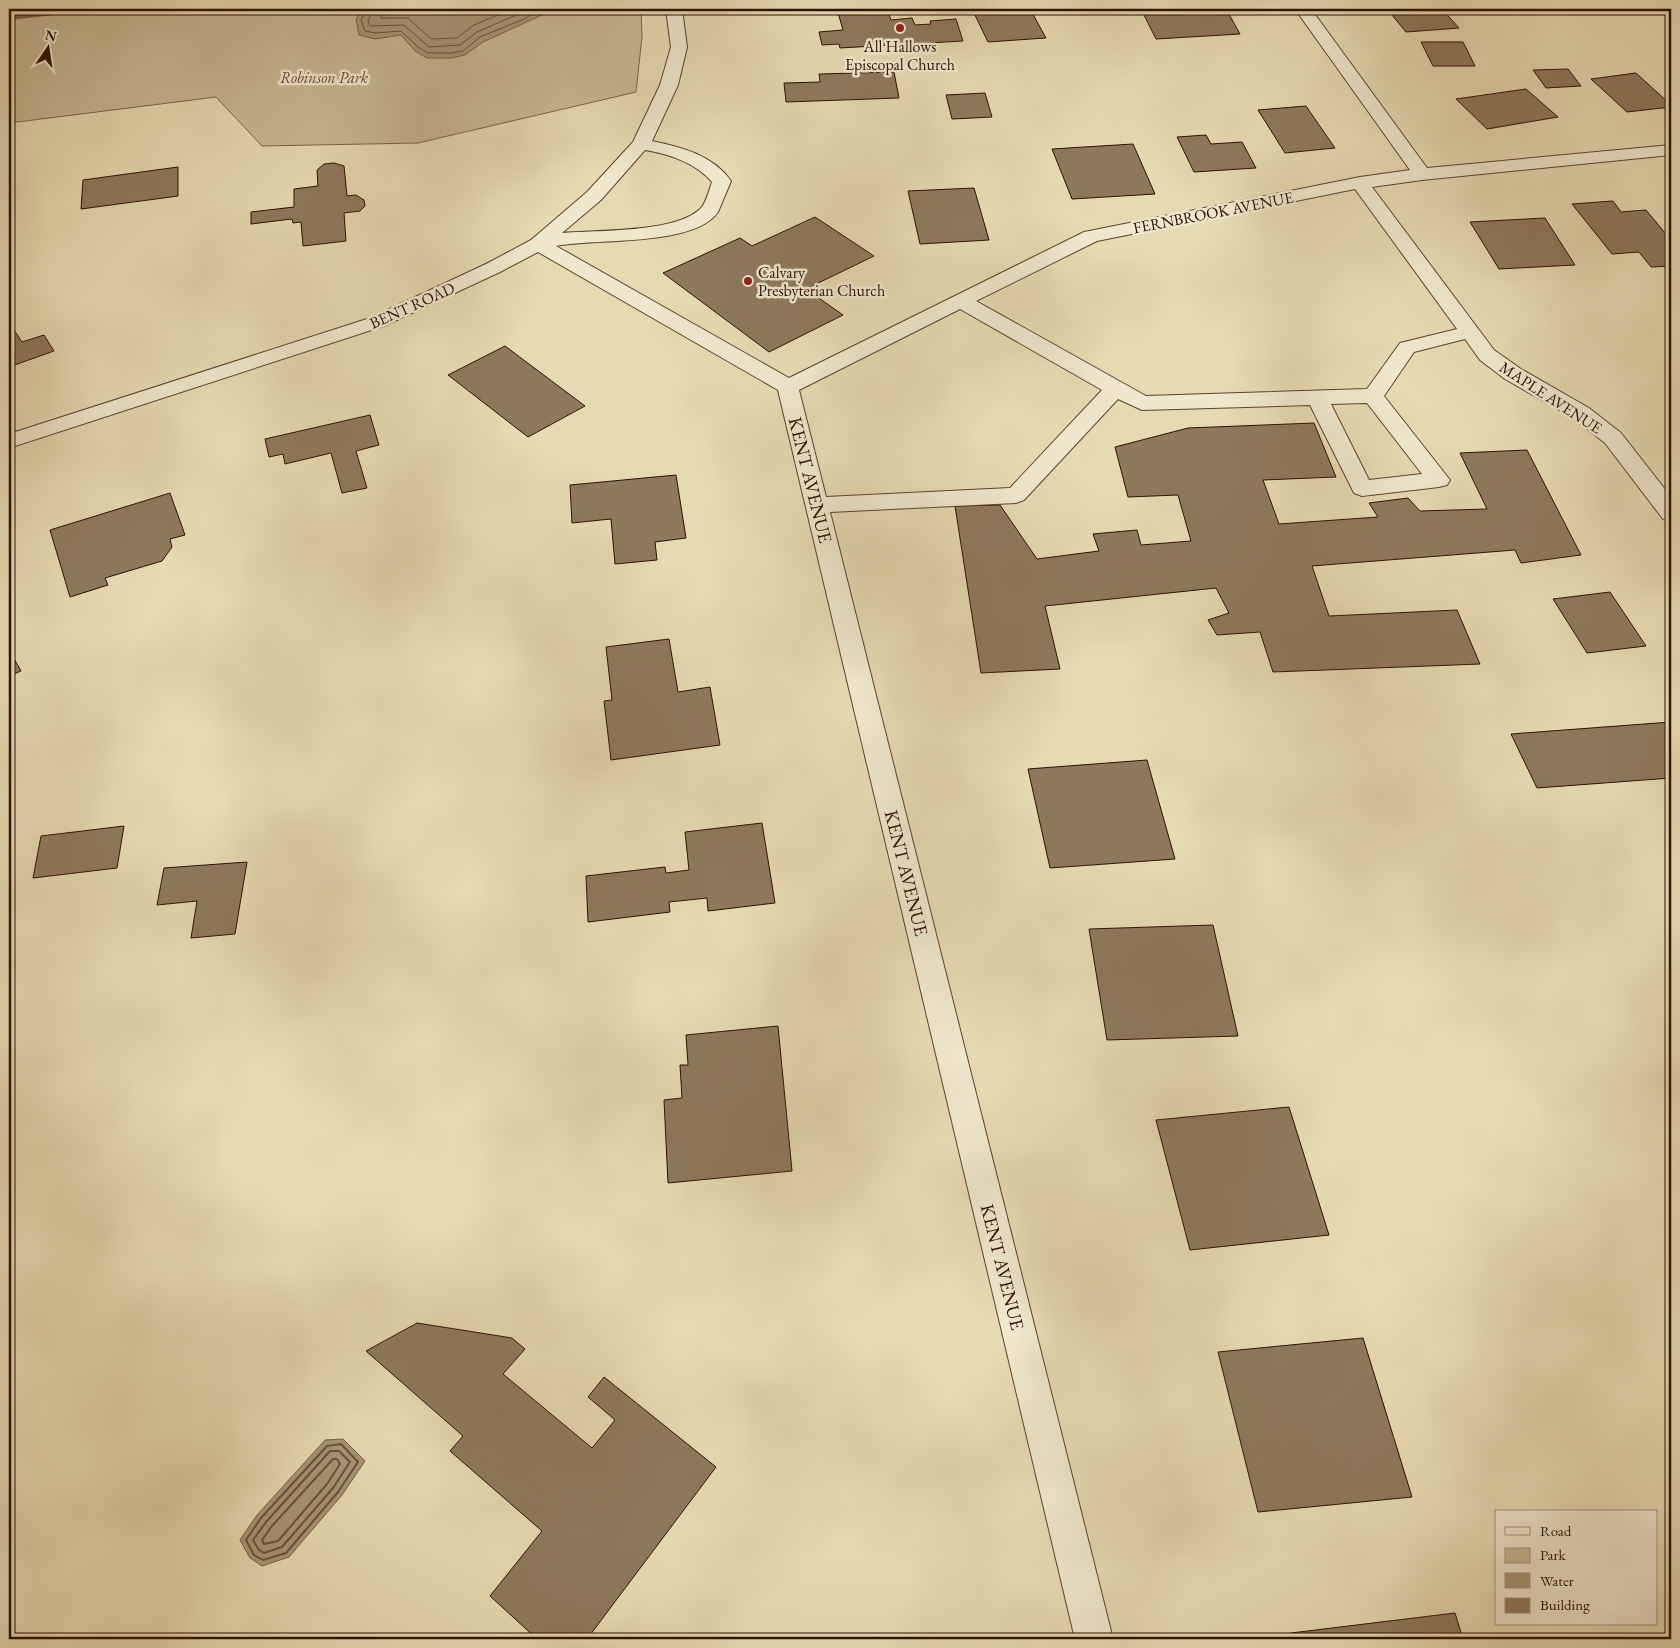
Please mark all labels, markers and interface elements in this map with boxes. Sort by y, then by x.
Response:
north arrow [22,22,72,72]
marker: All Hallows Episcopal Church [894,22,906,34]
text: N [43,25,59,46]
place label: All Hallows Episcopal Church [845,36,955,75]
park label: Robinson Park [280,67,369,88]
street label: FERNBROOK AVENUE [1131,187,1295,238]
place label: Calvary Presbyterian Church [758,262,885,301]
marker: Calvary Presbyterian Church [742,275,754,287]
street label: BENT ROAD [366,277,458,334]
street label: MAPLE AVENUE [1496,356,1606,438]
street label: KENT AVENUE [783,415,838,546]
street label: KENT AVENUE [879,808,934,939]
street label: KENT AVENUE [975,1202,1030,1333]
legend [1495,1510,1658,1626]
text: Road [1540,1521,1572,1540]
text: Park [1540,1545,1567,1564]
text: Water [1540,1571,1574,1590]
text: Building [1540,1595,1590,1614]

